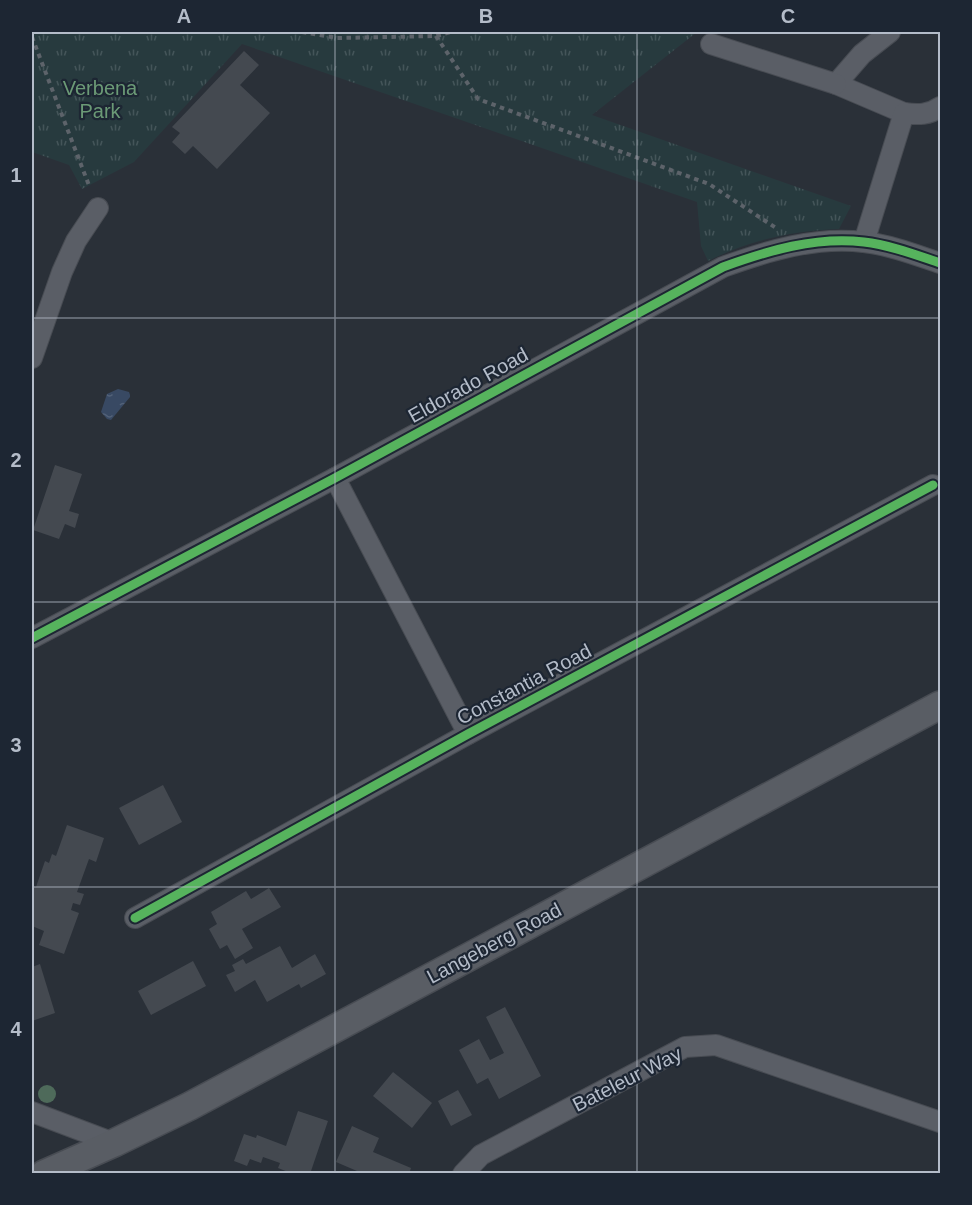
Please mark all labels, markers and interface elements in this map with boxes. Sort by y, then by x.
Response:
text: A [177,5,191,27]
text: B [479,5,493,27]
text: C [781,5,795,27]
park label: Verbena Park [63,77,138,122]
text: 1 [10,164,22,186]
street label: Eldorado Road [404,343,532,427]
text: 2 [10,449,22,471]
street label: Constantia Road [453,639,595,729]
text: 3 [10,734,22,756]
street label: Langeberg Road [423,898,565,988]
text: 4 [10,1018,22,1040]
street label: Bateleur Way [569,1042,685,1116]

